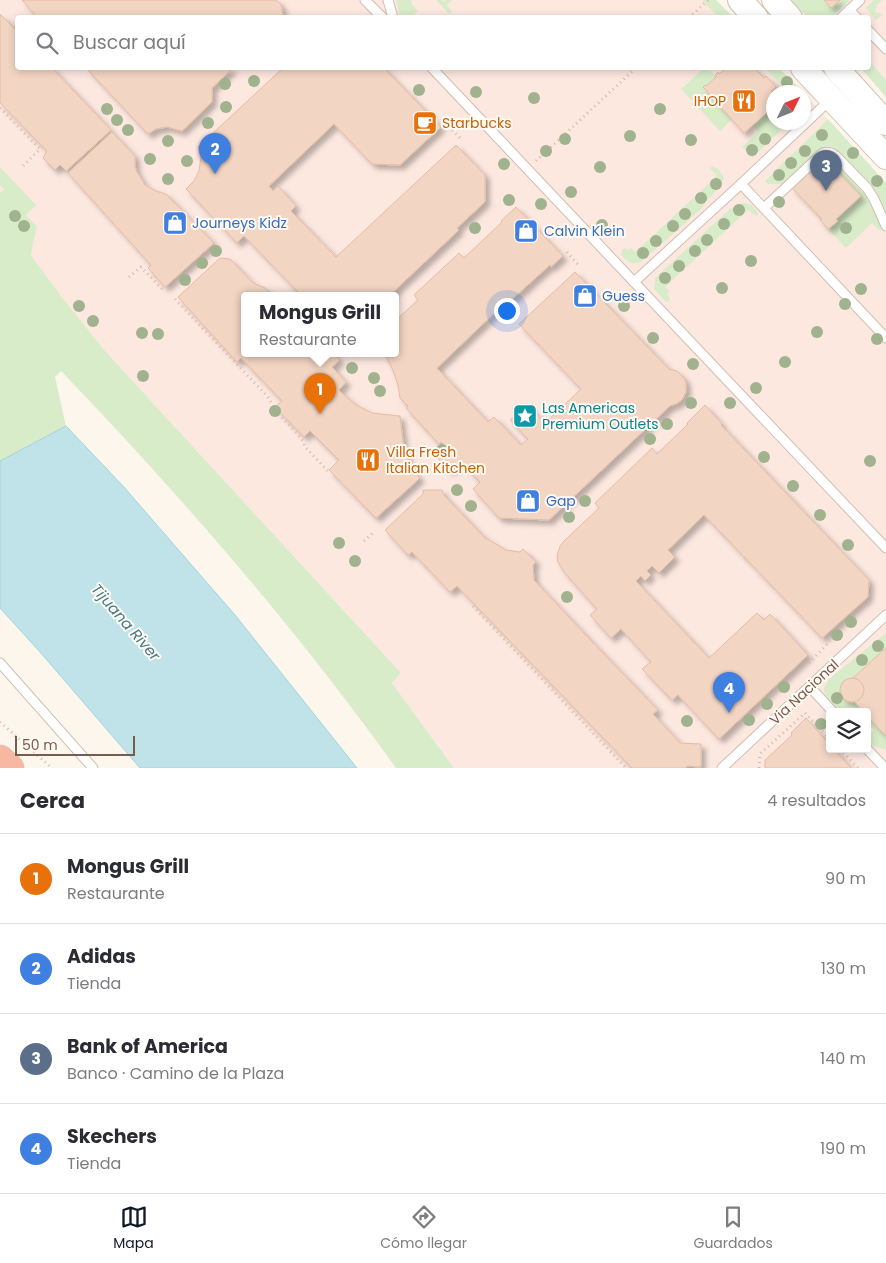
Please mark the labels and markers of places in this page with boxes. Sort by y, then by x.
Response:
restaurant icon: IHOP [731,88,757,114]
place label: IHOP [694,91,726,111]
cafe icon: Starbucks [412,110,438,136]
place label: Starbucks [442,113,511,133]
pin: 2 [199,133,231,174]
pin: 3 [810,150,842,191]
shop icon: Journeys Kidz [162,210,188,236]
place label: Journeys Kidz [192,213,287,233]
shop icon: Calvin Klein [513,218,539,244]
place label: Calvin Klein [544,221,625,241]
shop icon: Guess [572,283,598,309]
place label: Guess [602,286,645,306]
pin: 1 [304,373,336,414]
place label: Las Americas Premium Outlets [542,398,659,434]
place icon: Las Americas Premium Outlets [512,403,538,429]
place label: Villa Fresh Italian Kitchen [386,442,485,478]
restaurant icon: Villa Fresh Italian Kitchen [355,447,381,473]
shop icon: Gap [515,488,541,514]
place label: Gap [546,491,576,511]
pin: 4 [713,672,745,713]

